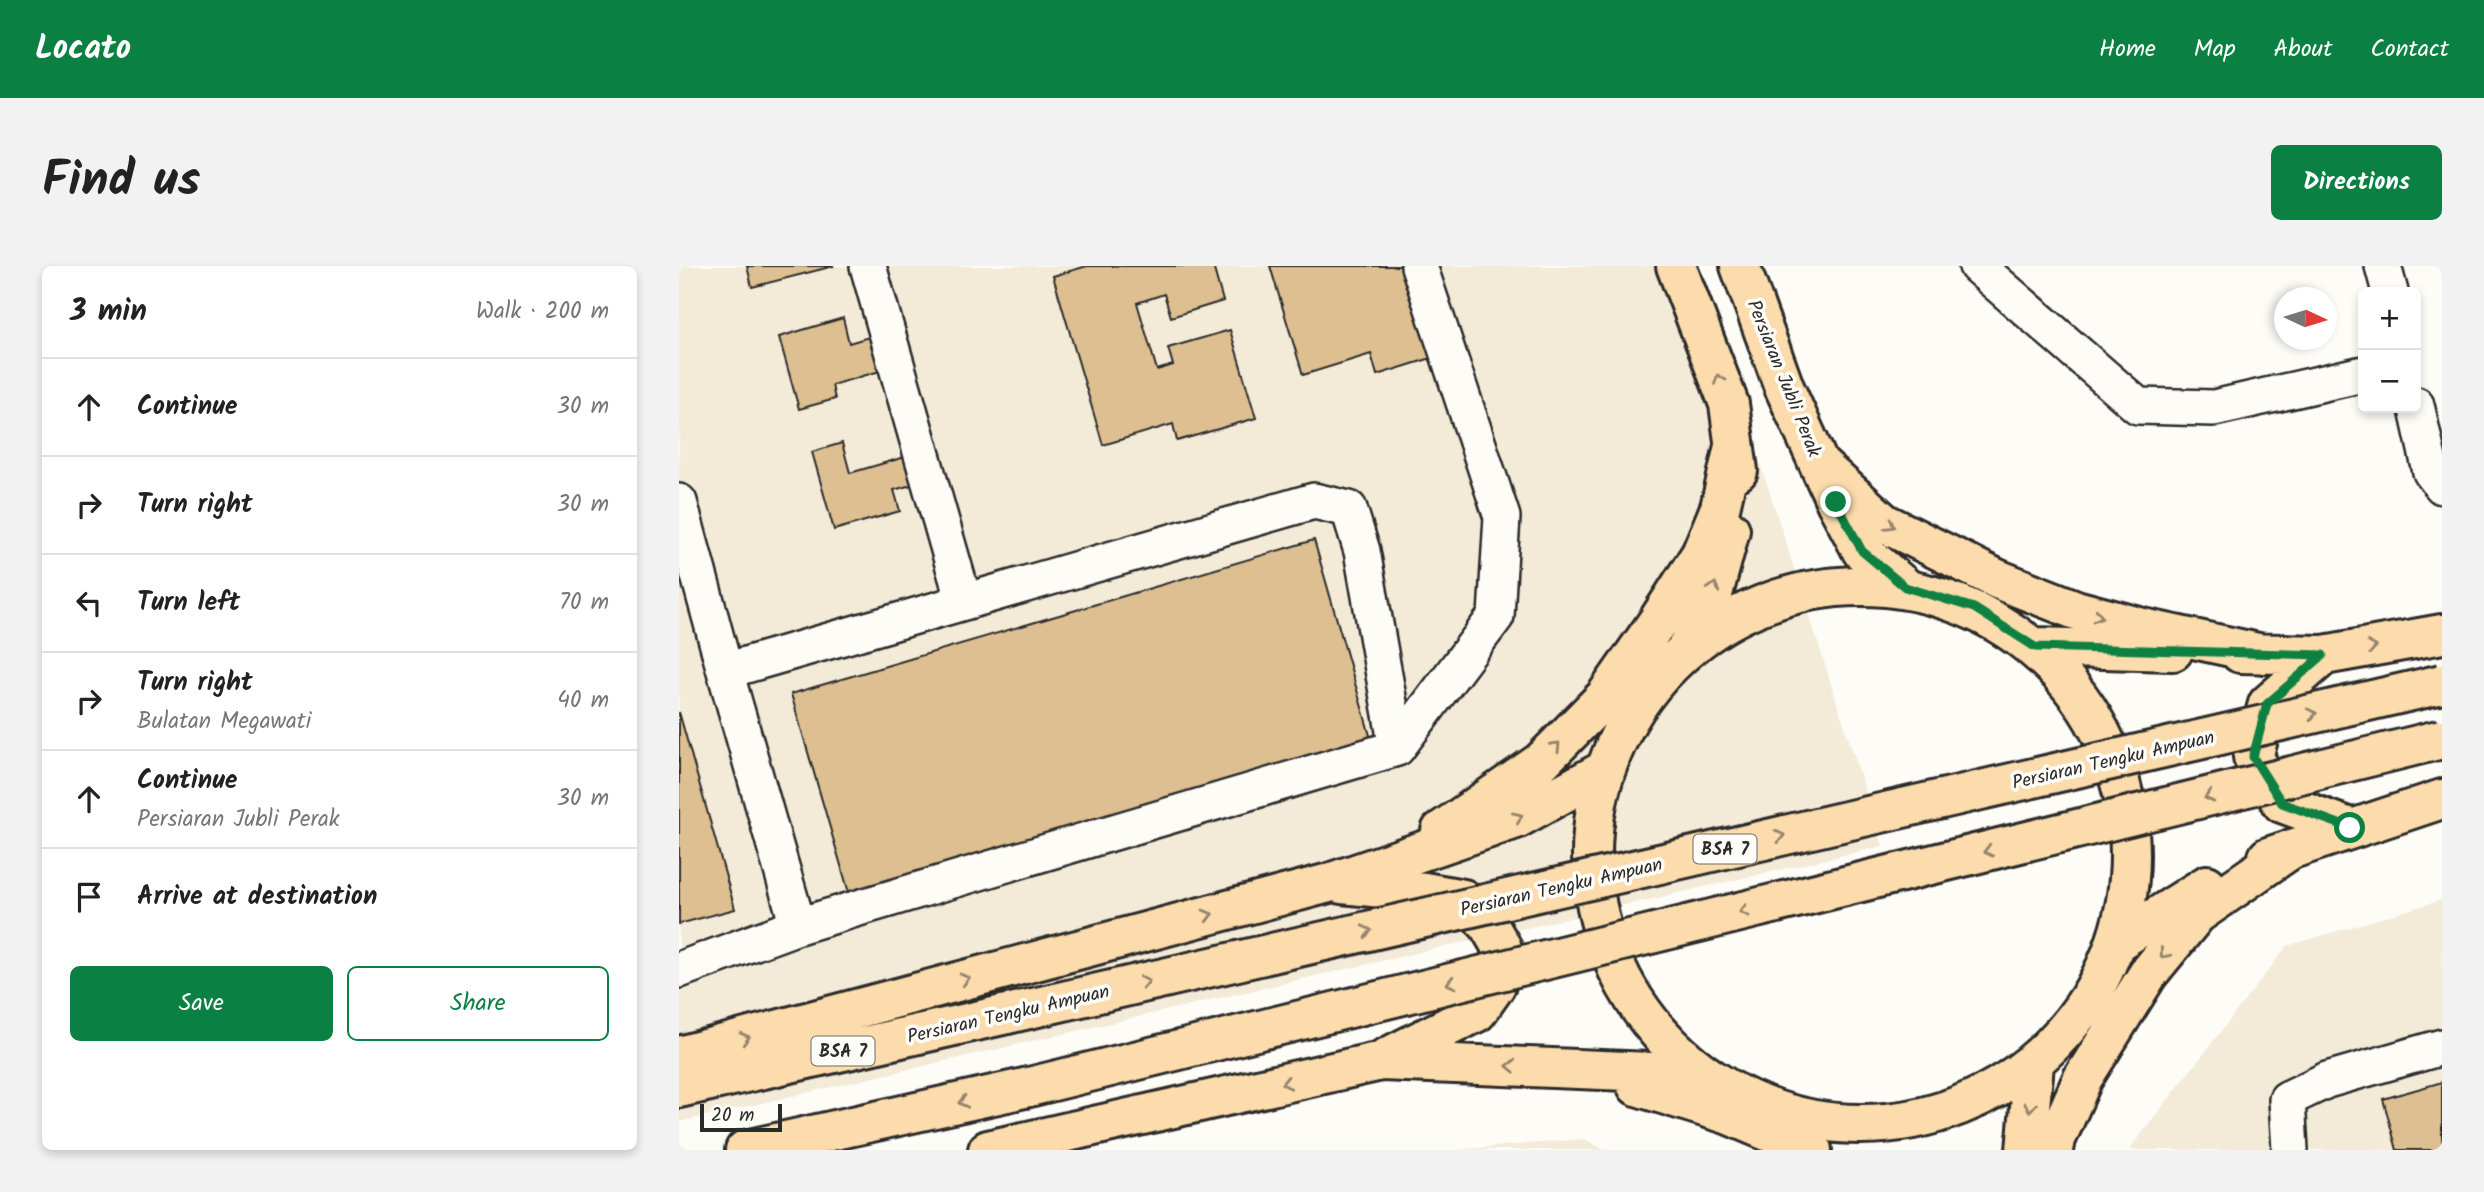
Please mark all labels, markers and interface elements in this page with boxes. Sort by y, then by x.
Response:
text: Locato [35,23,131,76]
text: Home [2099,30,2156,69]
text: Map [2194,30,2236,69]
text: About [2274,30,2332,69]
text: Contact [2370,30,2449,69]
text: Find us [42,143,200,221]
button: Directions [2271,145,2442,220]
north arrow [2274,287,2337,350]
map controls [2358,287,2421,413]
button: + [2358,287,2421,350]
text: 3 min [70,288,147,336]
text: Walk · 200 m [476,294,609,330]
street label: Persiaran Jubli Perak [1738,296,1828,462]
button: − [2358,350,2421,413]
one-way arrow [1714,374,1728,386]
text: Continue [137,386,238,428]
icon: ahead [70,388,108,426]
text: 30 m [557,389,609,425]
text: Turn right [137,484,253,526]
icon: right [70,486,108,524]
route end [1820,486,1851,517]
text: 30 m [557,487,609,523]
one-way arrow [1882,517,1895,530]
text: Turn left [137,582,240,624]
one-way arrow [1706,582,1720,594]
icon: left [70,584,108,622]
text: 70 m [559,585,609,621]
one-way arrow [2092,608,2104,622]
one-way arrow [2366,640,2378,655]
text: Turn right [137,662,253,704]
icon: right [70,682,108,720]
text: 40 m [557,683,609,719]
text: Bulatan Megawati [137,704,311,740]
one-way arrow [2306,707,2318,722]
street label: Persiaran Tengku Ampuan [2009,723,2218,799]
one-way arrow [1548,741,1561,754]
text: Continue [137,760,238,802]
icon: ahead [70,780,108,818]
text: 30 m [557,781,609,817]
one-way arrow [2203,789,2215,803]
text: Persiaran Jubli Perak [137,802,340,838]
one-way arrow [1511,811,1523,825]
route start [2334,812,2365,843]
one-way arrow [1774,830,1786,844]
road number: BSA 7 [1693,834,1757,864]
one-way arrow [1982,843,1994,857]
street label: Persiaran Tengku Ampuan [1457,850,1666,926]
text: Arrive at destination [137,876,377,918]
icon: arrive [70,878,108,916]
one-way arrow [1738,903,1750,917]
one-way arrow [1202,909,1214,923]
one-way arrow [1361,925,1373,939]
one-way arrow [2160,946,2173,958]
button: Save [70,966,333,1041]
button: Share [347,966,609,1041]
one-way arrow [959,973,971,988]
one-way arrow [1445,975,1457,989]
one-way arrow [1139,976,1151,990]
street label: Persiaran Tengku Ampuan [904,977,1113,1053]
one-way arrow [739,1032,751,1046]
road number: BSA 7 [811,1036,875,1066]
one-way arrow [1505,1059,1516,1074]
one-way arrow [1280,1074,1292,1089]
one-way arrow [957,1093,969,1108]
scale bar [700,1101,782,1133]
text: 20 m [711,1101,754,1131]
one-way arrow [2023,1102,2038,1113]

